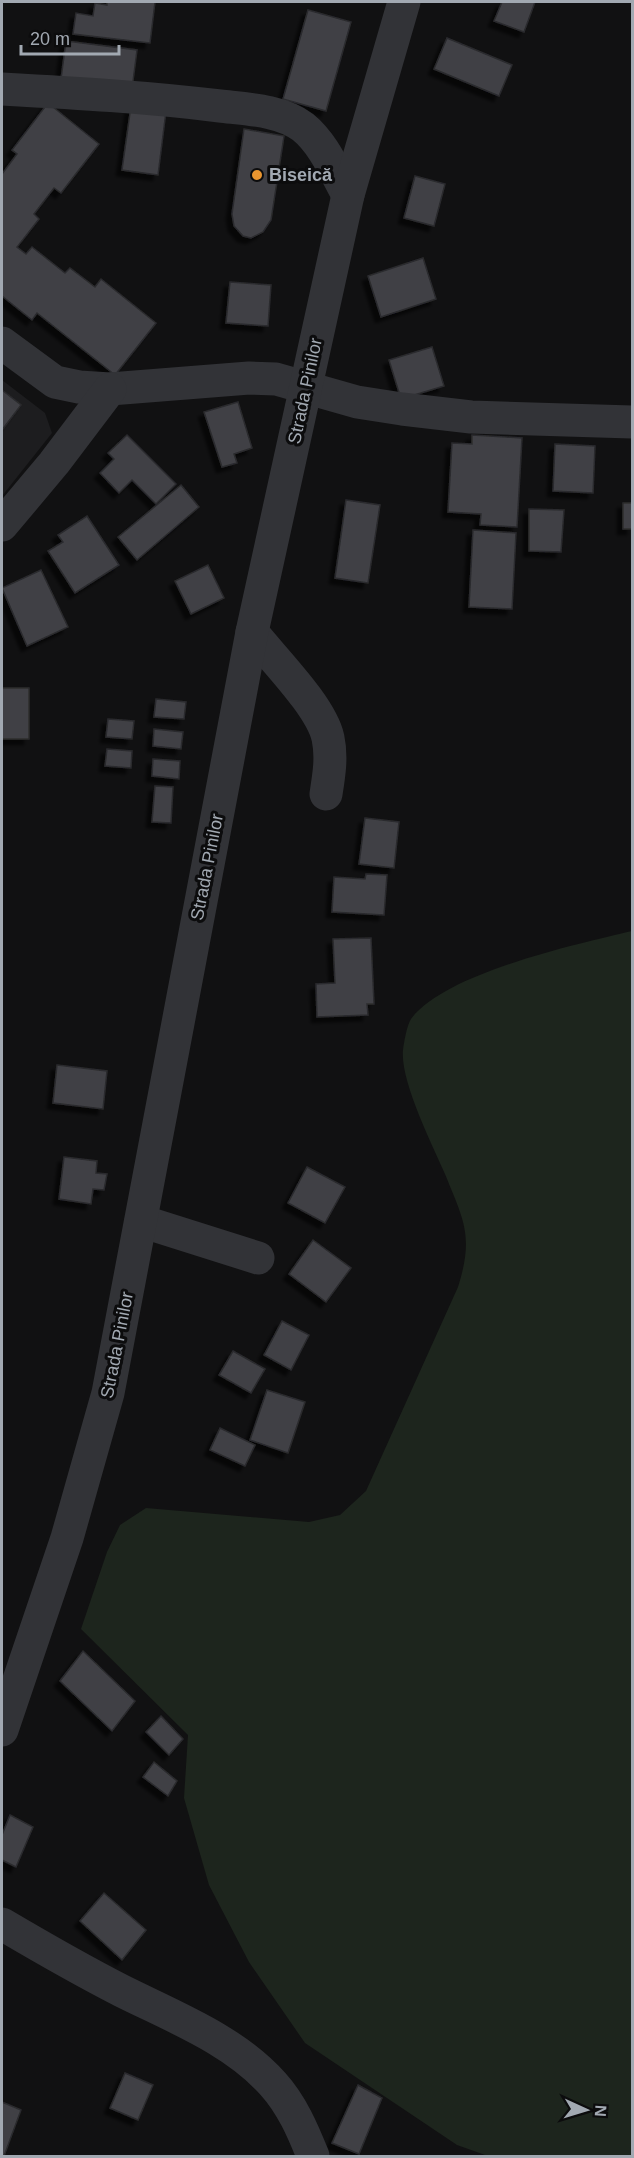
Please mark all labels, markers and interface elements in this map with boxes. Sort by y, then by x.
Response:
scale bar [21,18,118,56]
text: 20 m [30,29,70,49]
place label: Biseică [269,165,333,185]
marker: Biseică [250,168,264,182]
street label: Strada Pinilor [284,336,326,446]
street label: Strada Pinilor [187,812,227,922]
street label: Strada Pinilor [97,1290,137,1400]
north arrow [556,2080,616,2140]
text: N [592,2105,609,2117]

